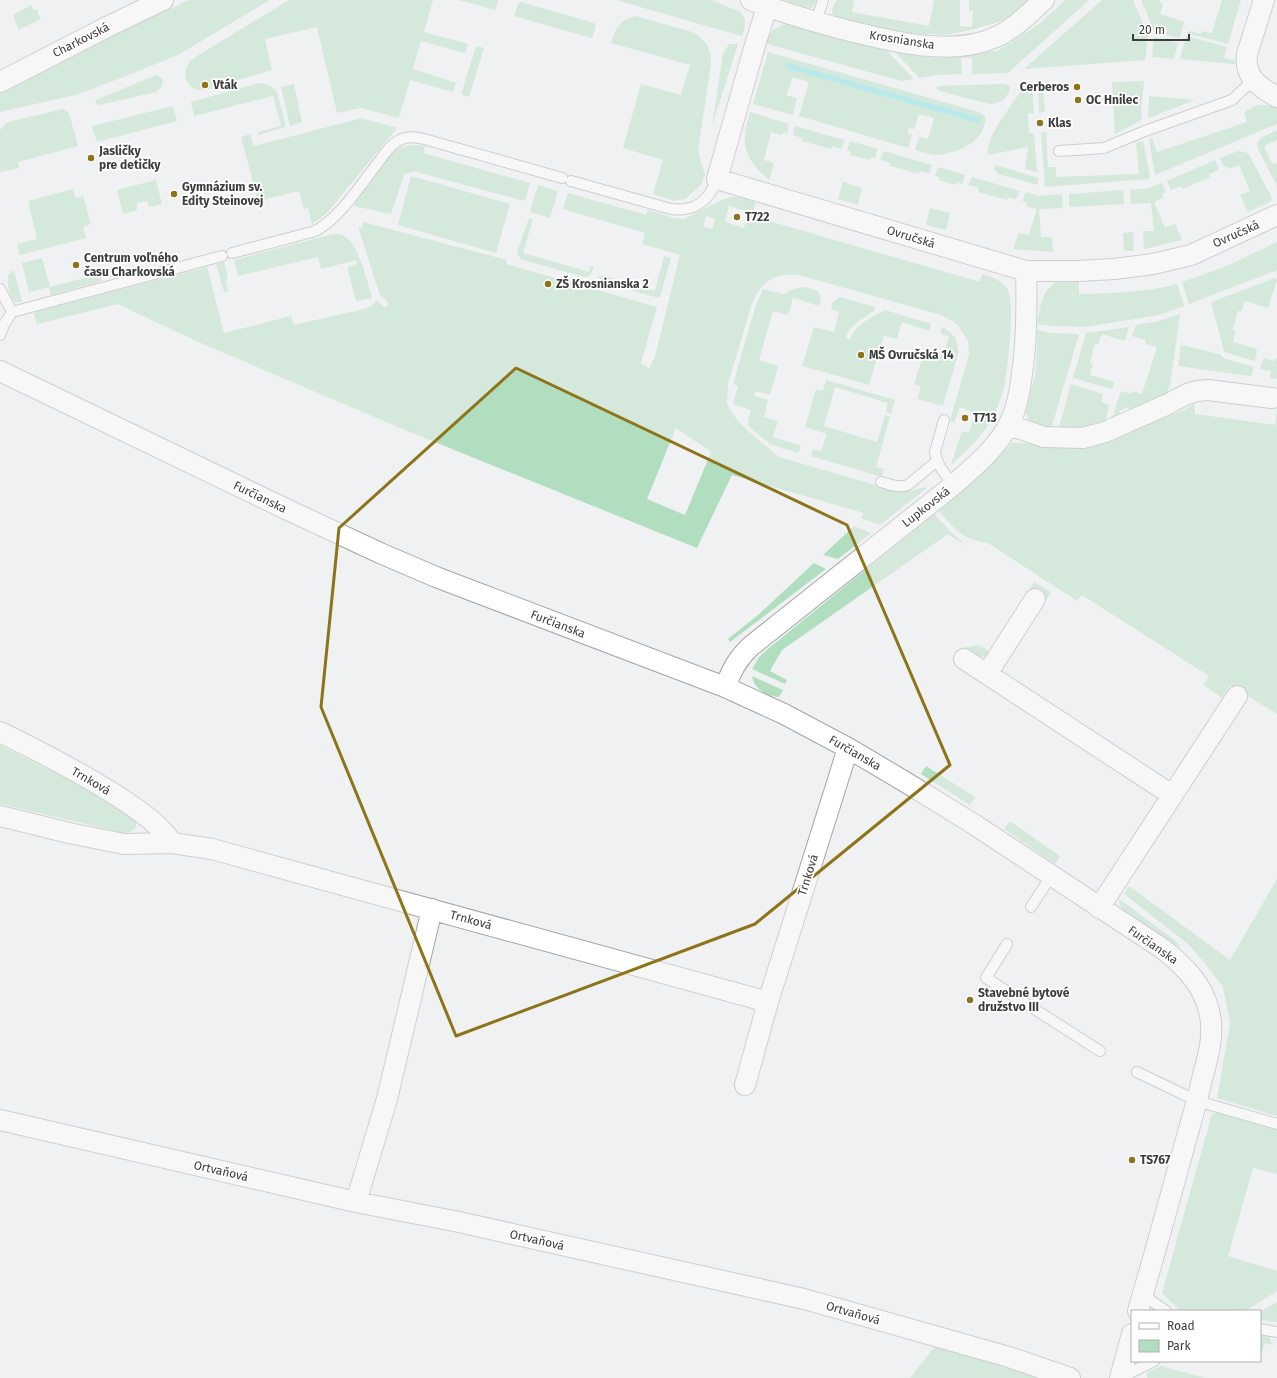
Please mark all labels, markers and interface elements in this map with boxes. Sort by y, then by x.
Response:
scale bar [1133,16,1189,42]
street label: Charkovská [50,20,112,60]
text: 20 m [1139,23,1165,37]
street label: Krosnianska [868,28,936,52]
place label: Vták [212,78,238,92]
marker: Vták [200,80,210,90]
place label: Cerberos [1020,80,1069,94]
marker: Cerberos [1072,82,1082,92]
place label: OC Hnilec [1086,93,1138,107]
marker: OC Hnilec [1073,95,1083,105]
place label: Klas [1048,116,1072,130]
marker: Klas [1035,118,1045,128]
place label: Jasličky pre detičky [98,144,161,172]
marker: Jasličky pre detičky [86,153,96,163]
place label: Gymnázium sv. Edity Steinovej [182,180,263,208]
marker: Gymnázium sv. Edity Steinovej [169,189,179,199]
place label: T722 [745,210,769,224]
marker: T722 [732,212,742,222]
street label: Ovručská [1210,218,1262,250]
street label: Ovručská [885,223,937,251]
place label: Centrum voľného času Charkovská [84,251,178,279]
marker: Centrum voľného času Charkovská [71,260,81,270]
place label: ZŠ Krosnianska 2 [556,275,649,291]
marker: ZŠ Krosnianska 2 [543,279,553,289]
place label: MŠ Ovručská 14 [869,346,954,362]
marker: MŠ Ovručská 14 [856,350,866,360]
place label: T713 [973,411,997,425]
marker: T713 [960,413,970,423]
street label: Furčianska [231,478,289,516]
street label: Lupkovská [899,484,953,530]
street label: Furčianska [529,607,587,641]
street label: Furčianska [827,733,883,773]
street label: Trnková [69,764,113,798]
street label: Trnková [795,853,821,897]
street label: Trnková [449,908,493,932]
street label: Furčianska [1125,923,1181,967]
place label: Stavebné bytové družstvo III [978,986,1070,1014]
marker: Stavebné bytové družstvo III [965,995,975,1005]
place label: TS767 [1140,1153,1171,1167]
marker: TS767 [1127,1155,1137,1165]
street label: Ortvaňová [192,1158,250,1184]
street label: Ortvaňová [508,1227,566,1253]
street label: Ortvaňová [824,1299,882,1327]
legend [1131,1310,1261,1362]
text: Road [1167,1319,1195,1333]
text: Park [1167,1339,1191,1353]

